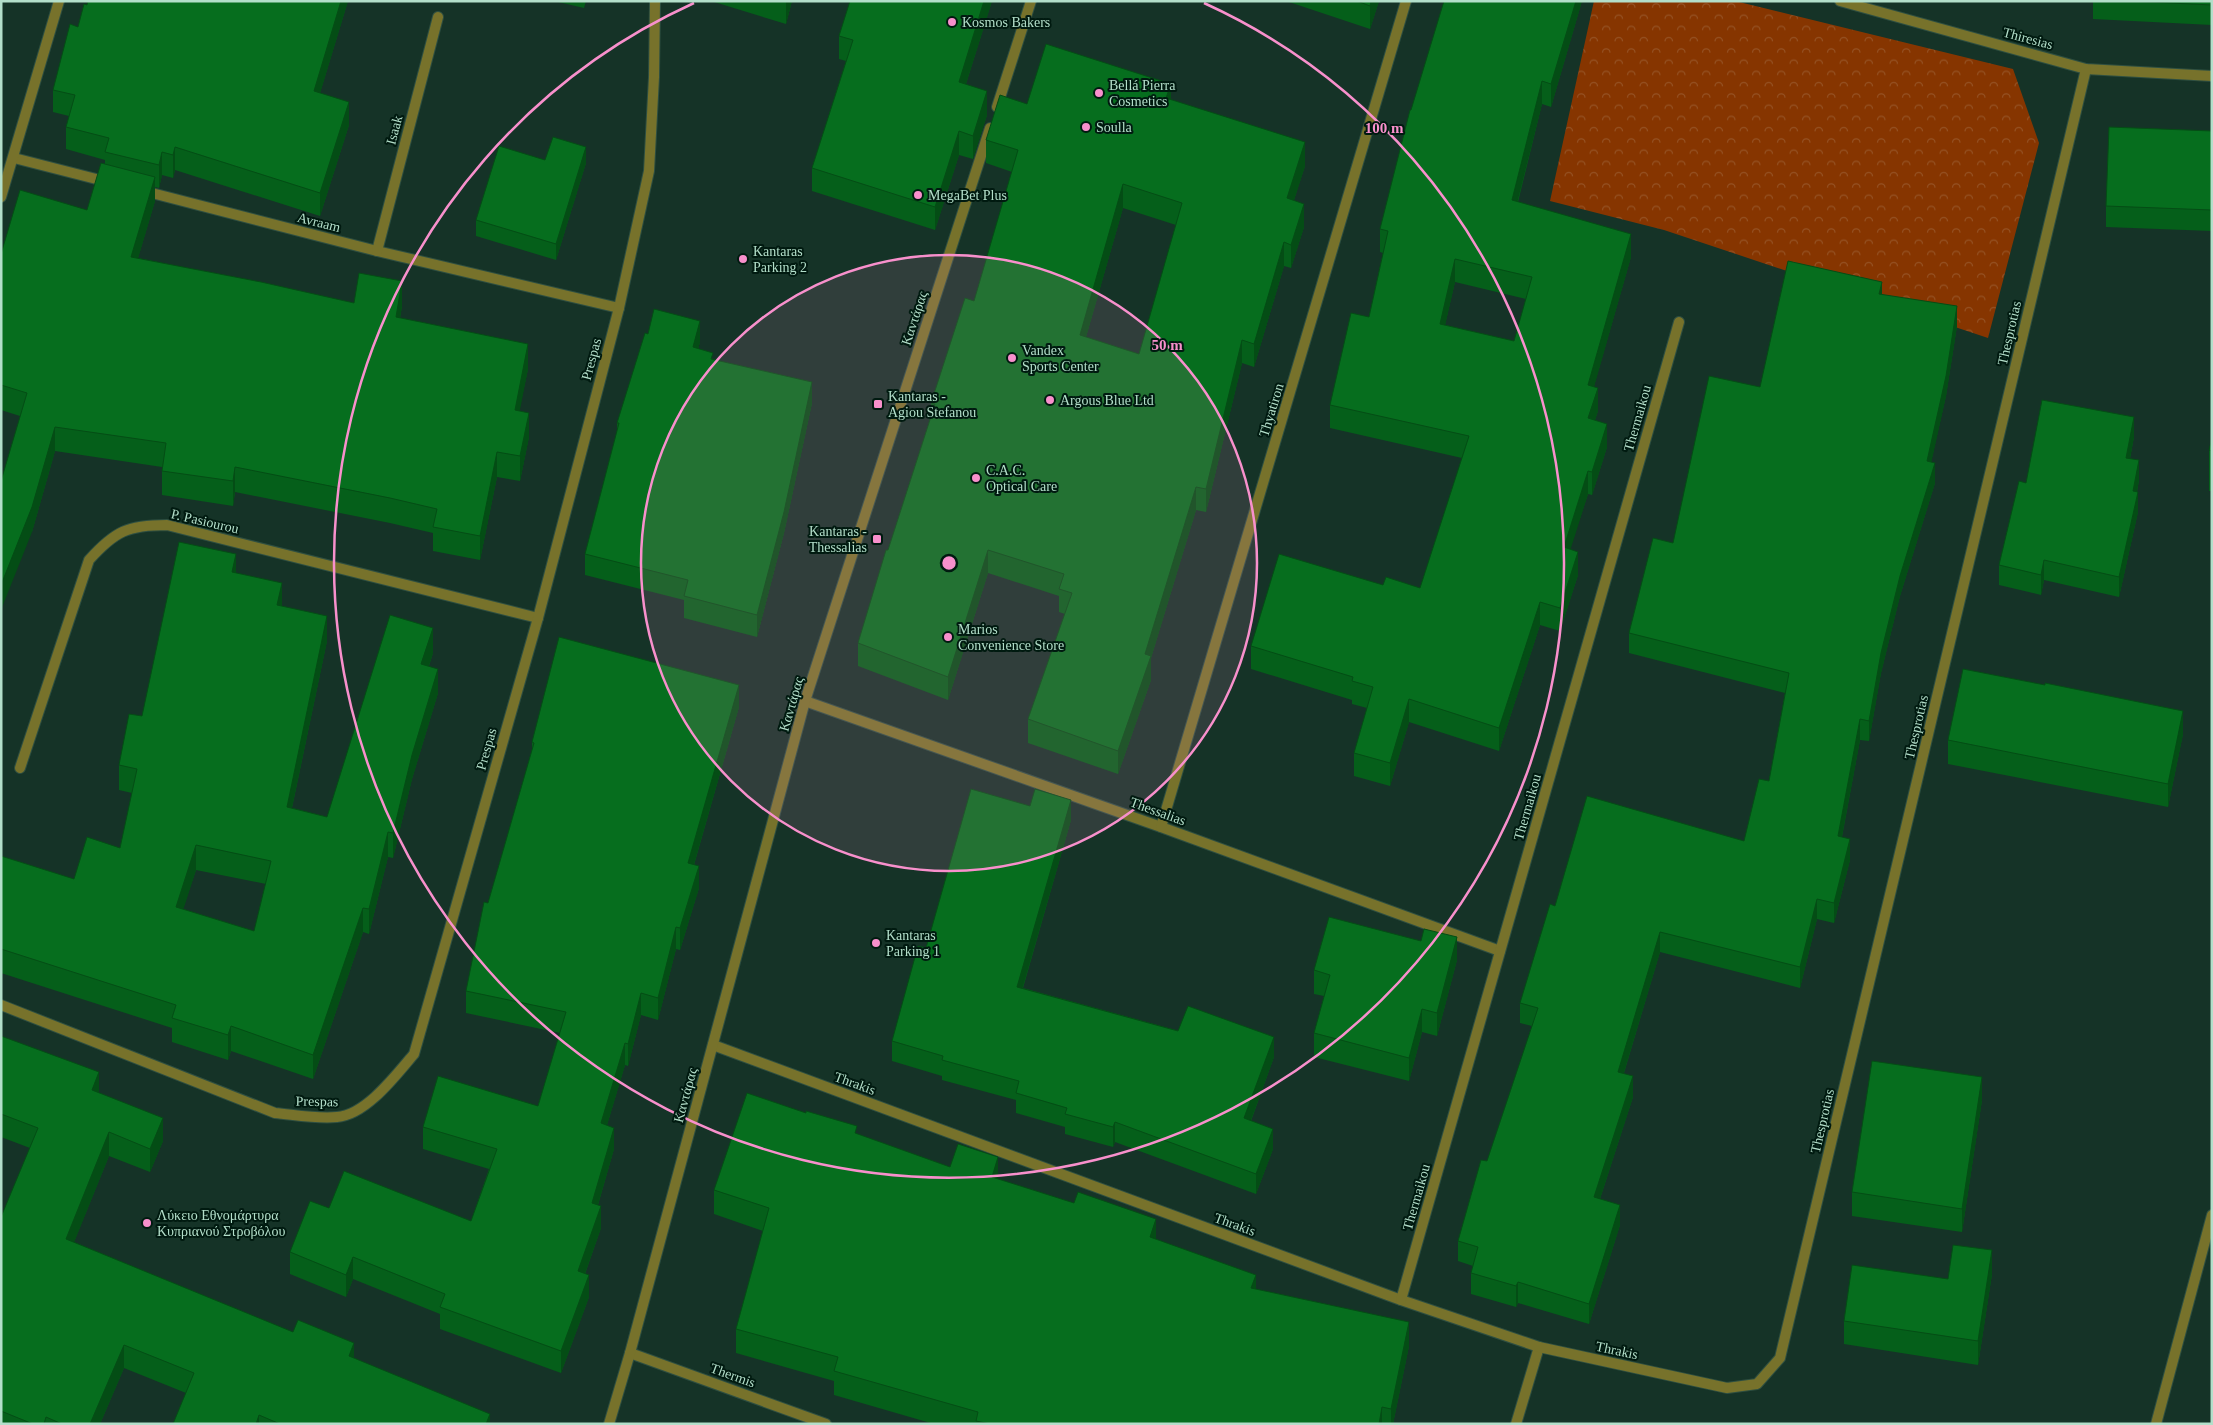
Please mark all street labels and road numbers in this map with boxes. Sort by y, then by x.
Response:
street label: Thiresias [2001,25,2055,52]
street label: Isaak [383,114,406,146]
street label: Avraam [296,210,342,235]
street label: Καντάρας [899,289,930,347]
street label: Thesprotias [1995,300,2024,367]
street label: Prespas [579,337,604,382]
street label: Thyatiron [1256,382,1287,439]
street label: Thermaikou [1621,383,1654,453]
street label: P. Pasiourou [169,506,240,537]
street label: Καντάρας [777,675,807,733]
street label: Thesprotias [1902,694,1931,761]
street label: Prespas [473,727,500,772]
street label: Thermaikou [1511,772,1544,842]
street label: Thessalias [1128,794,1188,828]
street label: Καντάρας [671,1066,700,1124]
street label: Thrakis [832,1069,877,1098]
street label: Thesprotias [1808,1088,1837,1155]
street label: Prespas [295,1094,339,1109]
street label: Thermaikou [1400,1162,1433,1232]
street label: Thrakis [1212,1210,1257,1239]
street label: Thrakis [1594,1339,1639,1362]
street label: Thermis [708,1360,757,1390]

